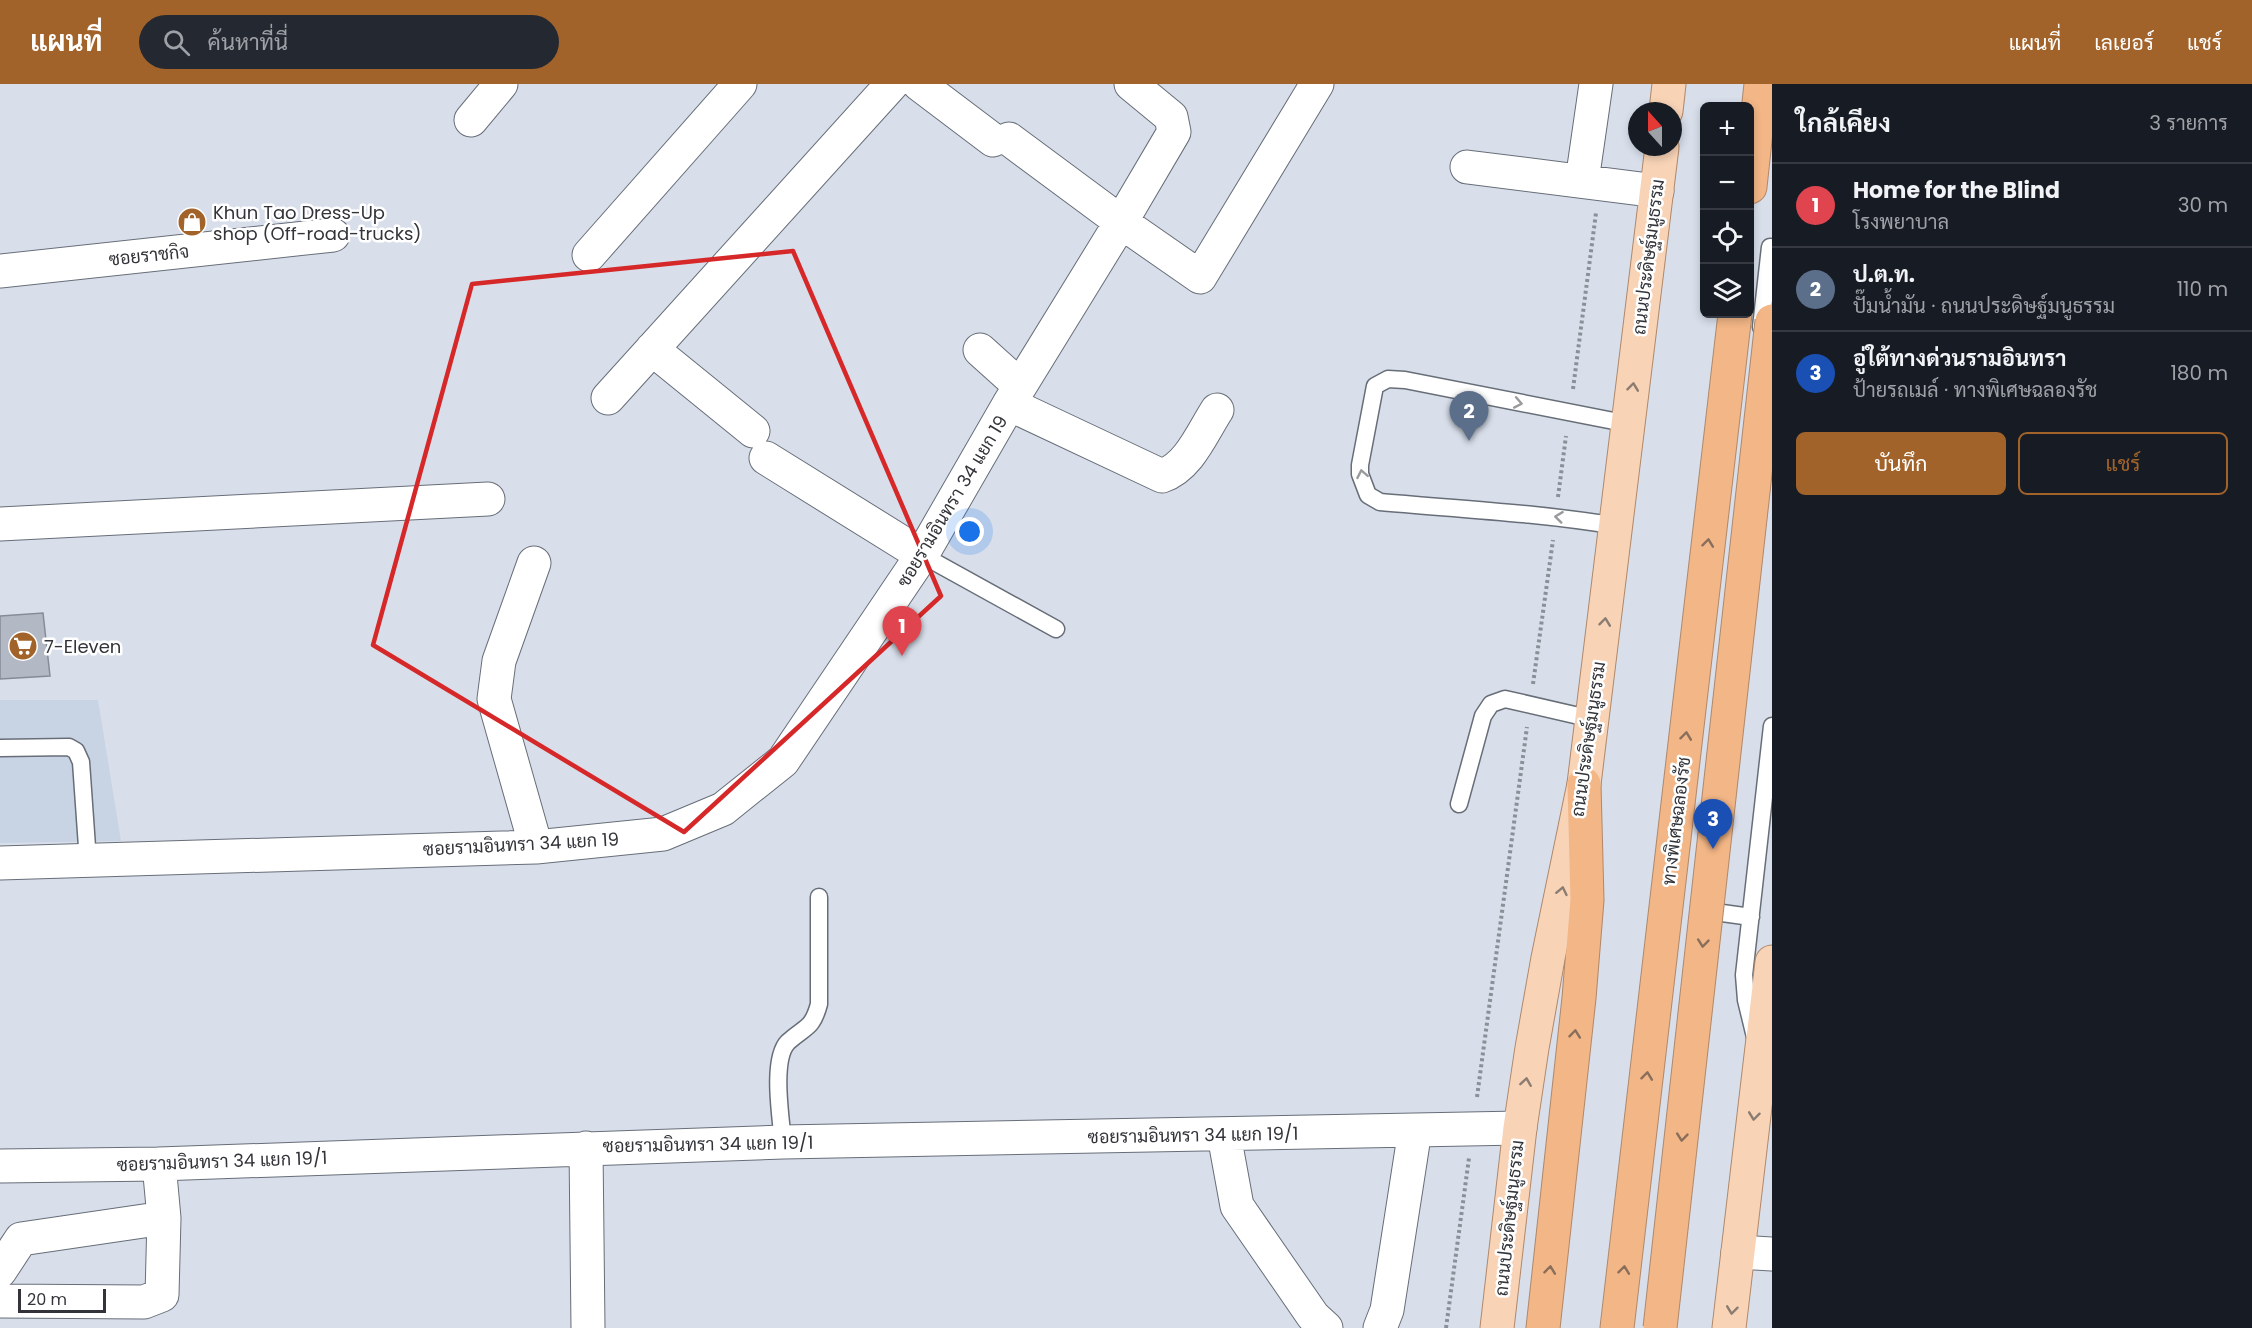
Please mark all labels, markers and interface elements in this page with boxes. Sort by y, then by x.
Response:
search box [139,15,559,69]
text: แผนที่ [30,22,103,61]
icon: search [160,26,193,59]
text: ค้นหาที่นี่ [208,27,288,58]
text: แผนที่ [2009,28,2061,57]
text: เลเยอร์ [2094,28,2154,57]
text: แชร์ [2187,28,2222,57]
north arrow [1628,102,1682,156]
map controls [1700,102,1754,318]
button: + [1700,102,1754,156]
text: ใกล้เคียง [1796,105,1891,141]
text: 3 รายการ [2149,109,2228,137]
button: − [1700,156,1754,210]
text: Home for the Blind [1853,175,2060,206]
street label: ถนนประดิษฐ์มนูธรรม [1626,178,1671,336]
text: 1 [1812,191,1819,219]
text: 30 m [2178,191,2228,219]
place label: Khun Tao Dress-Up shop (Off-road-trucks) [213,200,422,246]
shop icon: Khun Tao Dress-Up shop (Off-road-trucks) [176,206,208,238]
text: โรงพยาบาล [1853,208,1949,236]
button: locate [1700,210,1754,264]
street label: ซอยราชกิจ [108,238,190,272]
text: ป.ต.ท. [1853,259,1915,290]
button: layers [1700,264,1754,318]
text: 2 [1810,275,1821,303]
text: 110 m [2177,275,2228,303]
text: ปั๊มน้ำมัน · ถนนประดิษฐ์มนูธรรม [1853,292,2115,320]
text: อู่ใต้ทางด่วนรามอินทรา [1853,343,2066,374]
text: 3 [1809,359,1822,387]
text: 180 m [2170,359,2228,387]
text: ป้ายรถเมล์ · ทางพิเศษฉลองรัช [1853,376,2097,404]
one-way arrow [1626,382,1639,391]
pin: 2 [1450,392,1488,441]
one-way arrow [1512,395,1522,408]
street label: ซอยรามอินทรา 34 แยก 19 [891,410,1013,592]
button: บันทึก [1796,432,2006,495]
button: แชร์ [2018,432,2228,495]
one-way arrow [1356,469,1369,479]
one-way arrow [1555,511,1564,523]
your location [955,517,984,546]
one-way arrow [1702,538,1714,547]
pin: 1 [882,606,922,656]
one-way arrow [1598,617,1610,627]
supermarket icon: 7-Eleven [7,630,39,662]
place label: 7-Eleven [44,634,121,659]
street label: ถนนประดิษฐ์มนูธรรม [1565,660,1612,819]
one-way arrow [1679,732,1692,741]
street label: ทางพิเศษฉลองรัช [1656,755,1696,887]
pin: 3 [1694,800,1732,849]
street label: ซอยรามอินทรา 34 แยก 19 [422,826,620,862]
one-way arrow [1555,886,1568,896]
one-way arrow [1697,938,1710,947]
one-way arrow [1569,1030,1581,1039]
one-way arrow [1640,1072,1652,1081]
one-way arrow [1520,1078,1532,1087]
one-way arrow [1748,1111,1761,1120]
street label: ซอยรามอินทรา 34 แยก 19/1 [1087,1121,1299,1149]
street label: ซอยรามอินทรา 34 แยก 19/1 [602,1130,814,1158]
one-way arrow [1676,1132,1689,1141]
street label: ถนนประดิษฐ์มนูธรรม [1488,1139,1531,1297]
street label: ซอยรามอินทรา 34 แยก 19/1 [116,1145,328,1177]
one-way arrow [1543,1265,1556,1274]
one-way arrow [1617,1265,1630,1274]
scale bar [18,1286,106,1314]
text: 20 m [27,1288,67,1311]
one-way arrow [1726,1305,1738,1314]

